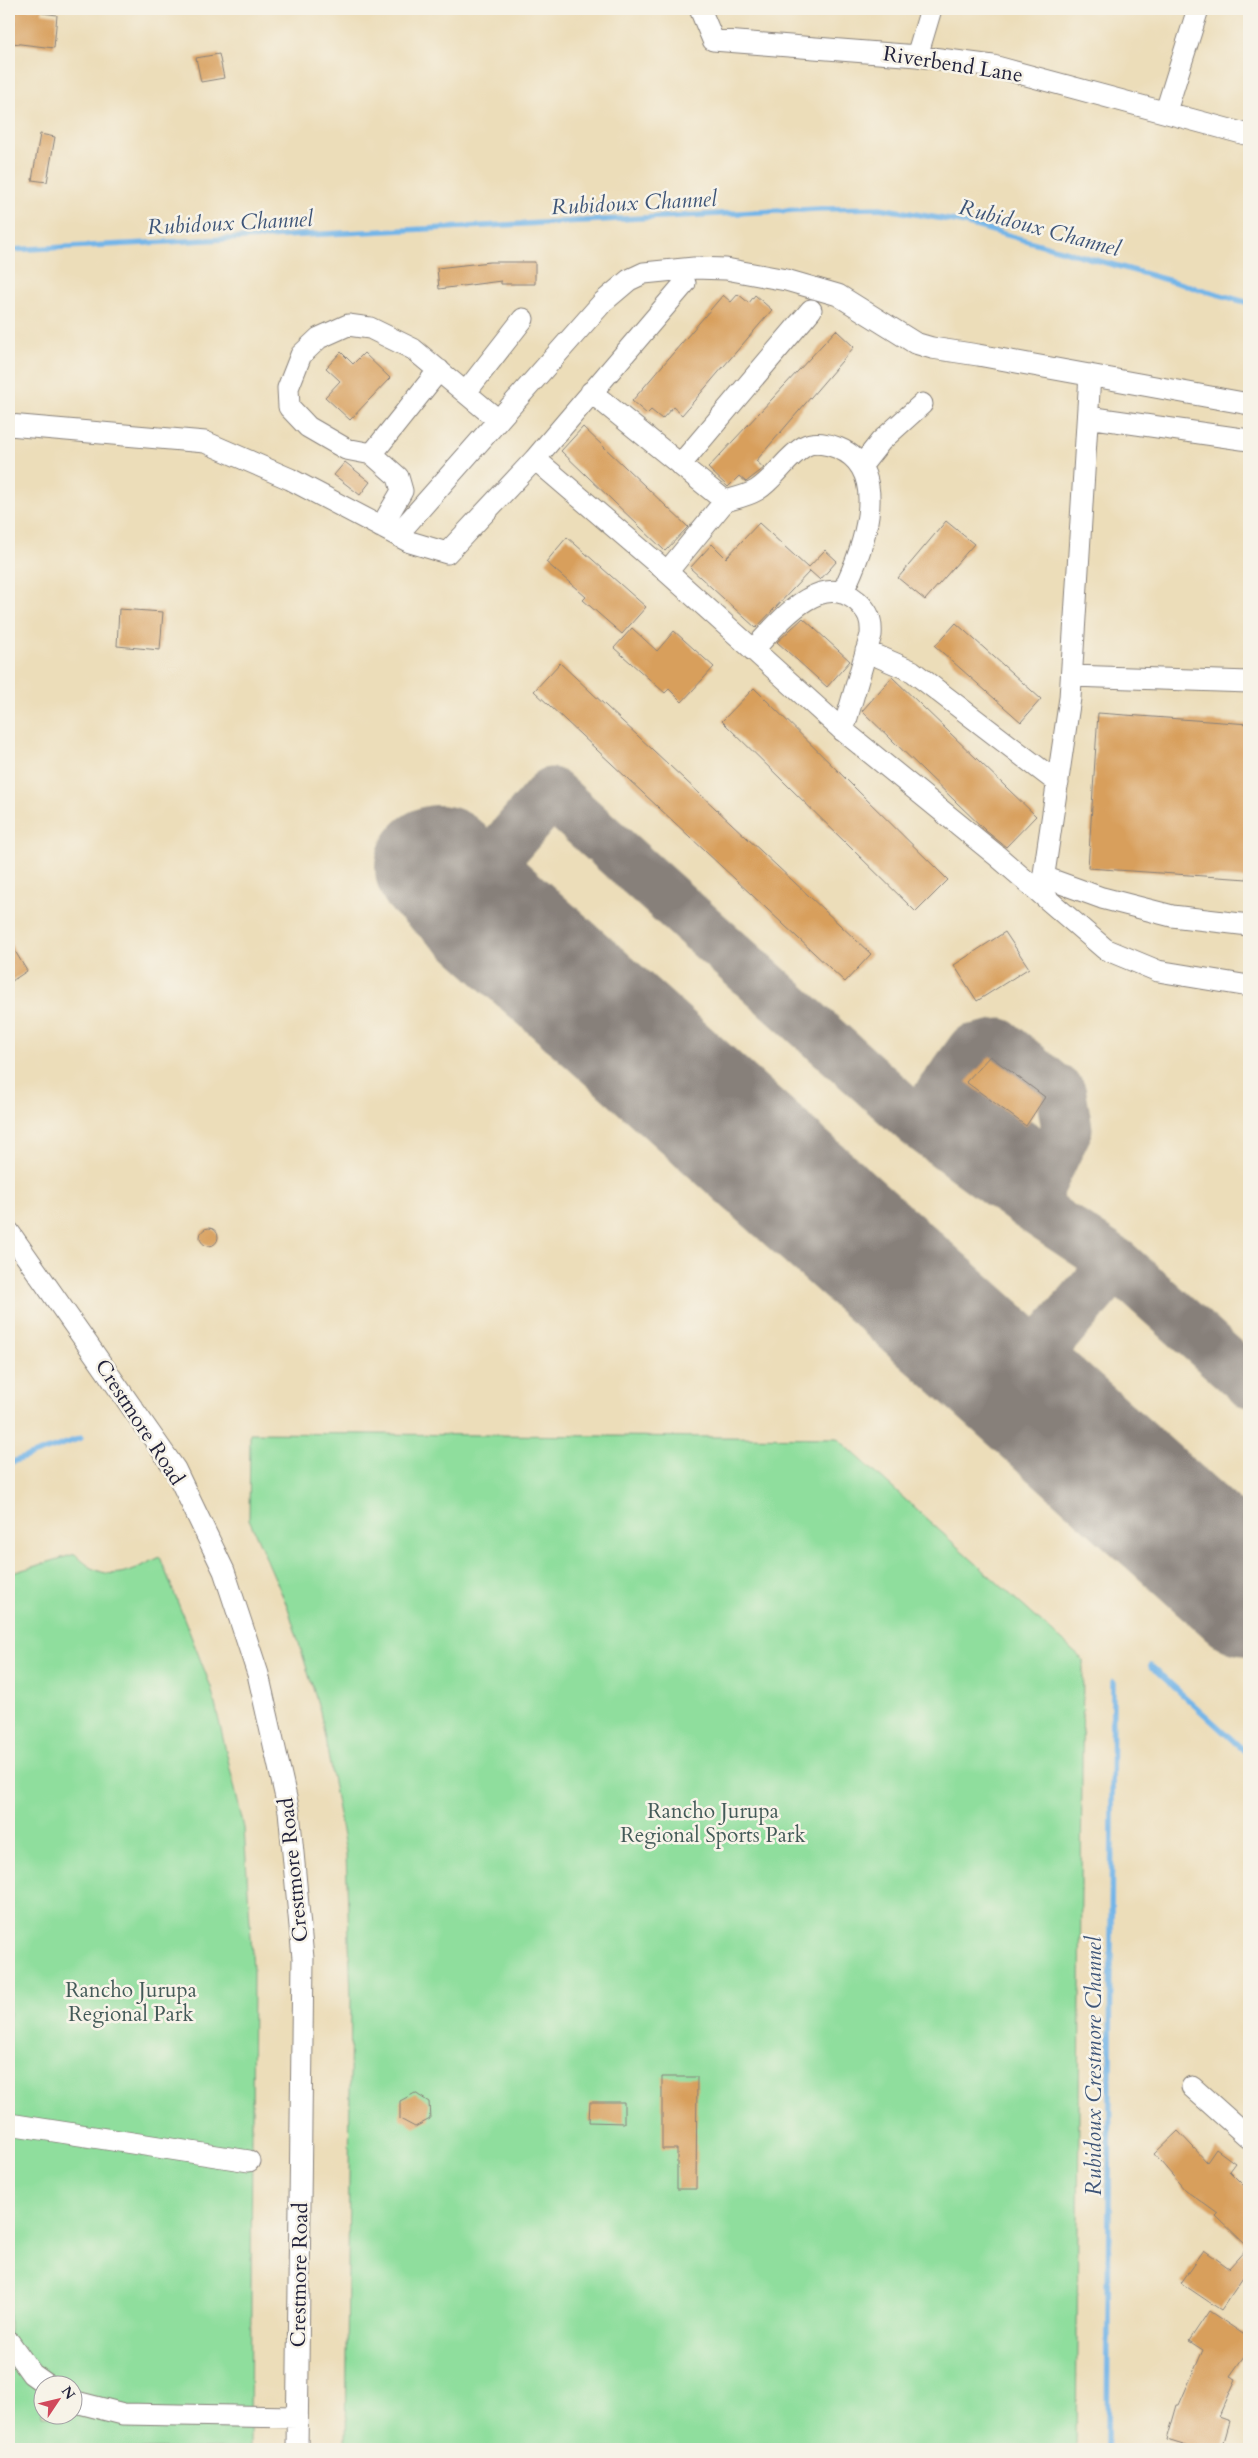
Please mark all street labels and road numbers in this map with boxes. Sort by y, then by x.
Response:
street label: Riverbend Lane [881,39,1025,90]
street label: Crestmore Road [88,1354,191,1491]
street label: Crestmore Road [271,1796,315,1944]
street label: Crestmore Road [284,2202,315,2348]

